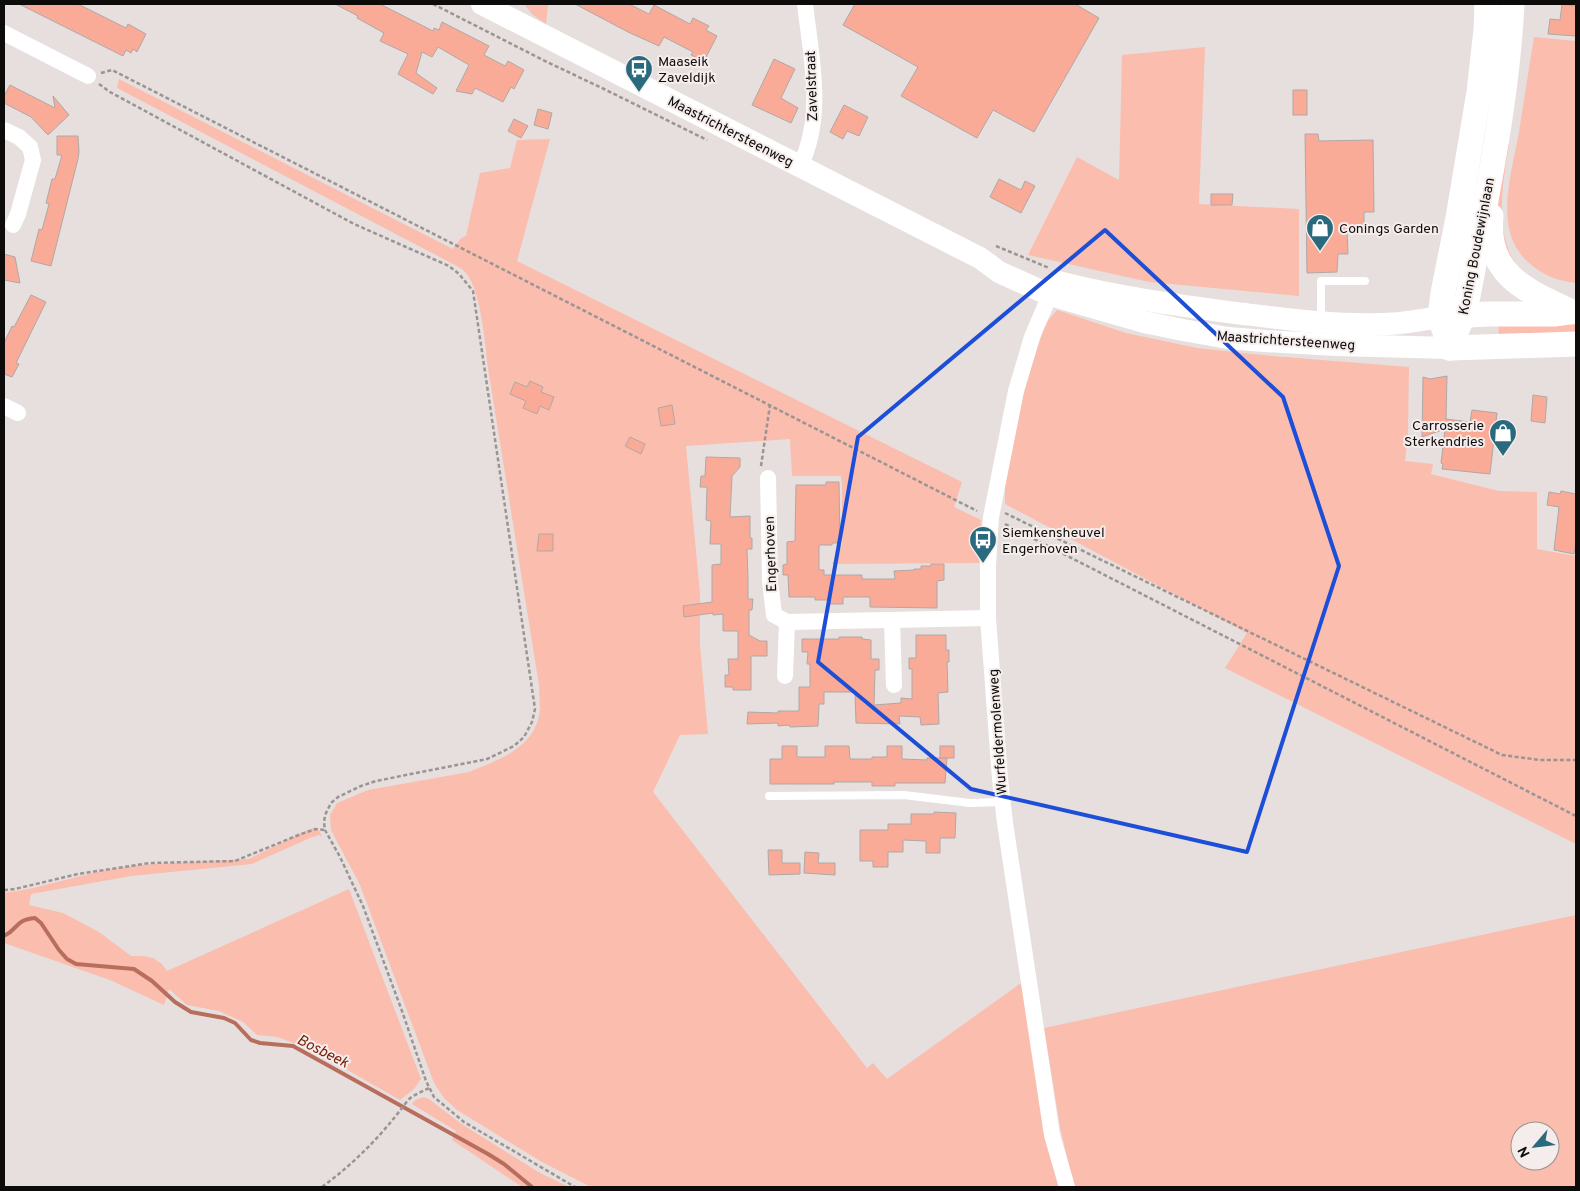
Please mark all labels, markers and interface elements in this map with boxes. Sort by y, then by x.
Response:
street label: Zavelstraat [803,50,822,122]
bus stop icon: Maaseik Zaveldijk [624,54,654,93]
place label: Maaseik Zaveldijk [658,54,716,87]
street label: Maastrichtersteenweg [665,93,796,171]
street label: Koning Boudewijnlaan [1456,176,1499,316]
shop icon: Conings Garden [1305,213,1335,252]
place label: Conings Garden [1339,221,1439,238]
street label: Maastrichtersteenweg [1216,328,1356,355]
place label: Carrosserie Sterkendries [1404,418,1484,451]
shop icon: Carrosserie Sterkendries [1488,418,1518,457]
street label: Engerhoven [762,516,781,592]
bus stop icon: Siemkensheuvel Engerhoven [968,525,998,564]
place label: Siemkensheuvel Engerhoven [1002,525,1105,558]
street label: Wurfeldermolenweg [986,668,1011,795]
water label: Bosbeek [293,1031,352,1074]
north arrow [1510,1121,1560,1171]
text: N [1515,1143,1535,1160]

